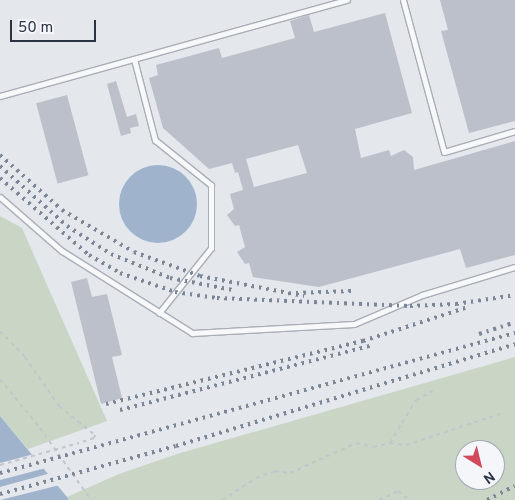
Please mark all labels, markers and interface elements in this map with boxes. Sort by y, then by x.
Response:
scale bar [12,10,99,42]
text: 50 m [18,19,53,38]
north arrow [455,440,505,490]
text: N [479,467,498,487]

